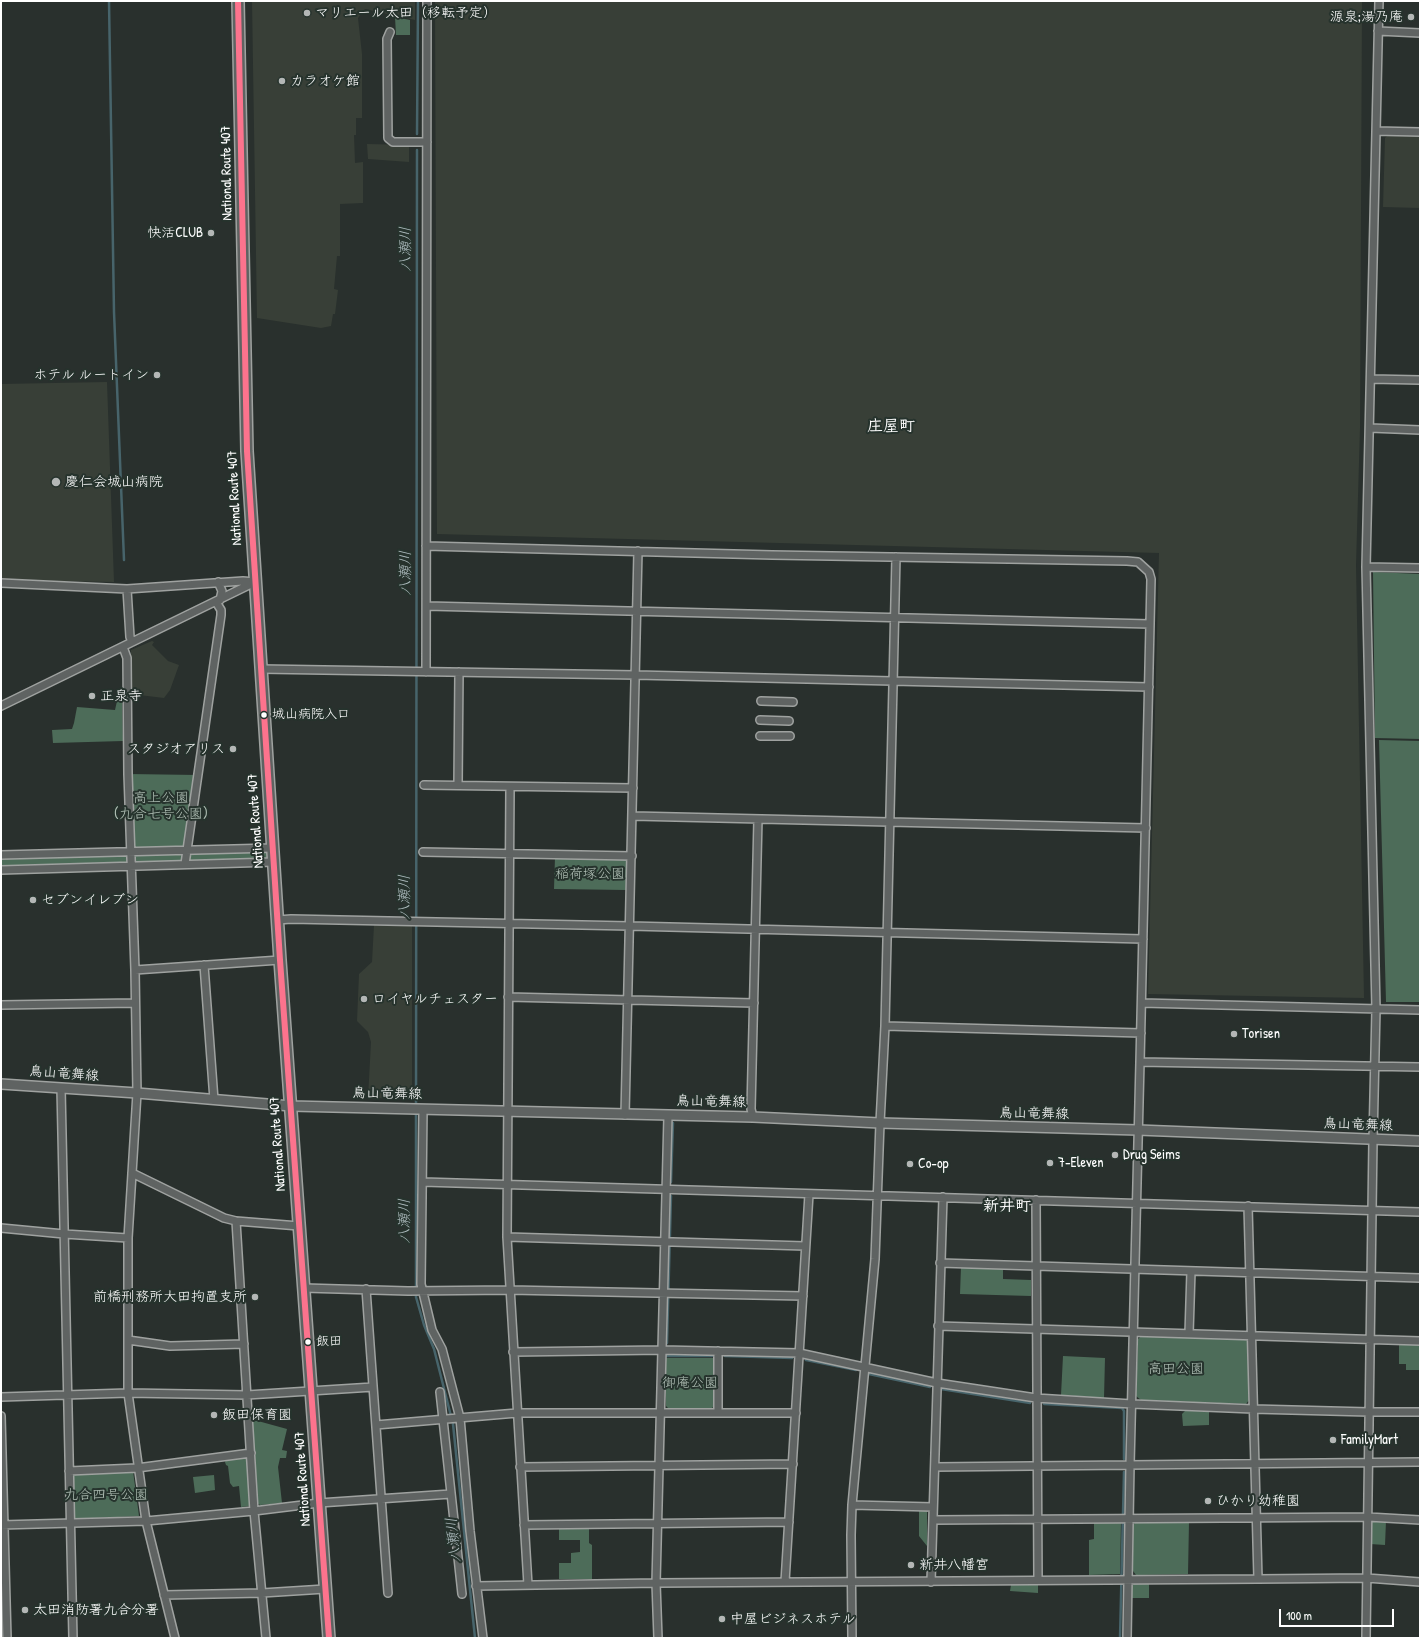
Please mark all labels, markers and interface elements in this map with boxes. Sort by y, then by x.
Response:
place label: マリエール太田（移転予定） [315,5,497,21]
marker: マリエール太田（移転予定） [302,8,312,18]
place label: 源泉;湯乃庵 [1330,9,1403,25]
marker: 源泉;湯乃庵 [1406,12,1416,22]
place label: カラオケ館 [290,73,360,89]
marker: カラオケ館 [277,76,287,86]
street label: National Route 407 [218,125,236,221]
place label: 快活CLUB [147,225,203,241]
water label: 八瀬川 [397,227,415,271]
marker: 快活CLUB [206,228,216,238]
place label: ホテル ルートイン [33,367,149,383]
marker: ホテル ルートイン [152,370,162,380]
district label: 庄屋町 [867,417,915,437]
street label: National Route 407 [224,450,246,546]
place label: 慶仁会城山病院 [65,474,163,490]
marker: 慶仁会城山病院 [50,476,62,488]
water label: 八瀬川 [397,551,415,595]
place label: 正泉寺 [100,688,142,704]
marker: 正泉寺 [87,691,97,701]
place label: 城山病院入口 [272,707,350,723]
marker: 城山病院入口 [259,710,269,720]
place label: スタジオアリス [127,741,225,757]
marker: スタジオアリス [228,744,238,754]
street label: National Route 407 [244,773,268,869]
park label: 高上公園 (九合七号公園) [114,790,208,822]
park label: 稲荷塚公園 [555,866,625,882]
water label: 八瀬川 [396,875,414,919]
place label: セブンイレブン [41,892,139,908]
marker: セブンイレブン [28,895,38,905]
place label: ロイヤルチェスター [372,991,498,1007]
marker: ロイヤルチェスター [359,994,369,1004]
place label: Torisen [1242,1026,1280,1042]
marker: Torisen [1229,1029,1239,1039]
street label: 鳥山竜舞線 [28,1063,100,1085]
street label: 鳥山竜舞線 [352,1085,422,1103]
street label: 鳥山竜舞線 [676,1093,746,1111]
street label: National Route 407 [266,1096,290,1192]
street label: 鳥山竜舞線 [999,1105,1069,1123]
street label: 鳥山竜舞線 [1323,1115,1393,1135]
place label: Drug Seims [1123,1147,1180,1163]
marker: Drug Seims [1110,1150,1120,1160]
place label: 7-Eleven [1058,1155,1104,1171]
place label: Co-op [918,1156,949,1172]
marker: 7-Eleven [1045,1158,1055,1168]
marker: Co-op [905,1159,915,1169]
district label: 新井町 [983,1197,1031,1217]
water label: 八瀬川 [396,1199,414,1243]
place label: 前橋刑務所大田拘置支所 [93,1289,247,1305]
marker: 前橋刑務所大田拘置支所 [250,1292,260,1302]
place label: 飯田 [316,1334,342,1350]
marker: 飯田 [303,1337,313,1347]
park label: 高田公園 [1148,1361,1204,1377]
park label: 御庵公園 [662,1375,718,1391]
place label: 飯田保育園 [222,1407,292,1423]
marker: 飯田保育園 [209,1410,219,1420]
street label: National Route 407 [291,1431,315,1527]
place label: FamilyMart [1341,1432,1398,1448]
marker: FamilyMart [1328,1435,1338,1445]
park label: 九合四号公園 [64,1487,148,1503]
place label: ひかり幼稚園 [1216,1493,1300,1509]
marker: ひかり幼稚園 [1203,1496,1213,1506]
water label: 八瀬川 [443,1517,465,1563]
place label: 新井八幡宮 [919,1557,989,1573]
marker: 新井八幡宮 [906,1560,916,1570]
scale bar [1281,1601,1396,1627]
place label: 太田消防署九合分署 [33,1602,159,1618]
marker: 太田消防署九合分署 [20,1605,30,1615]
text: 100 m [1286,1607,1312,1624]
place label: 中屋ビジネスホテル [730,1611,856,1627]
marker: 中屋ビジネスホテル [717,1614,727,1624]

